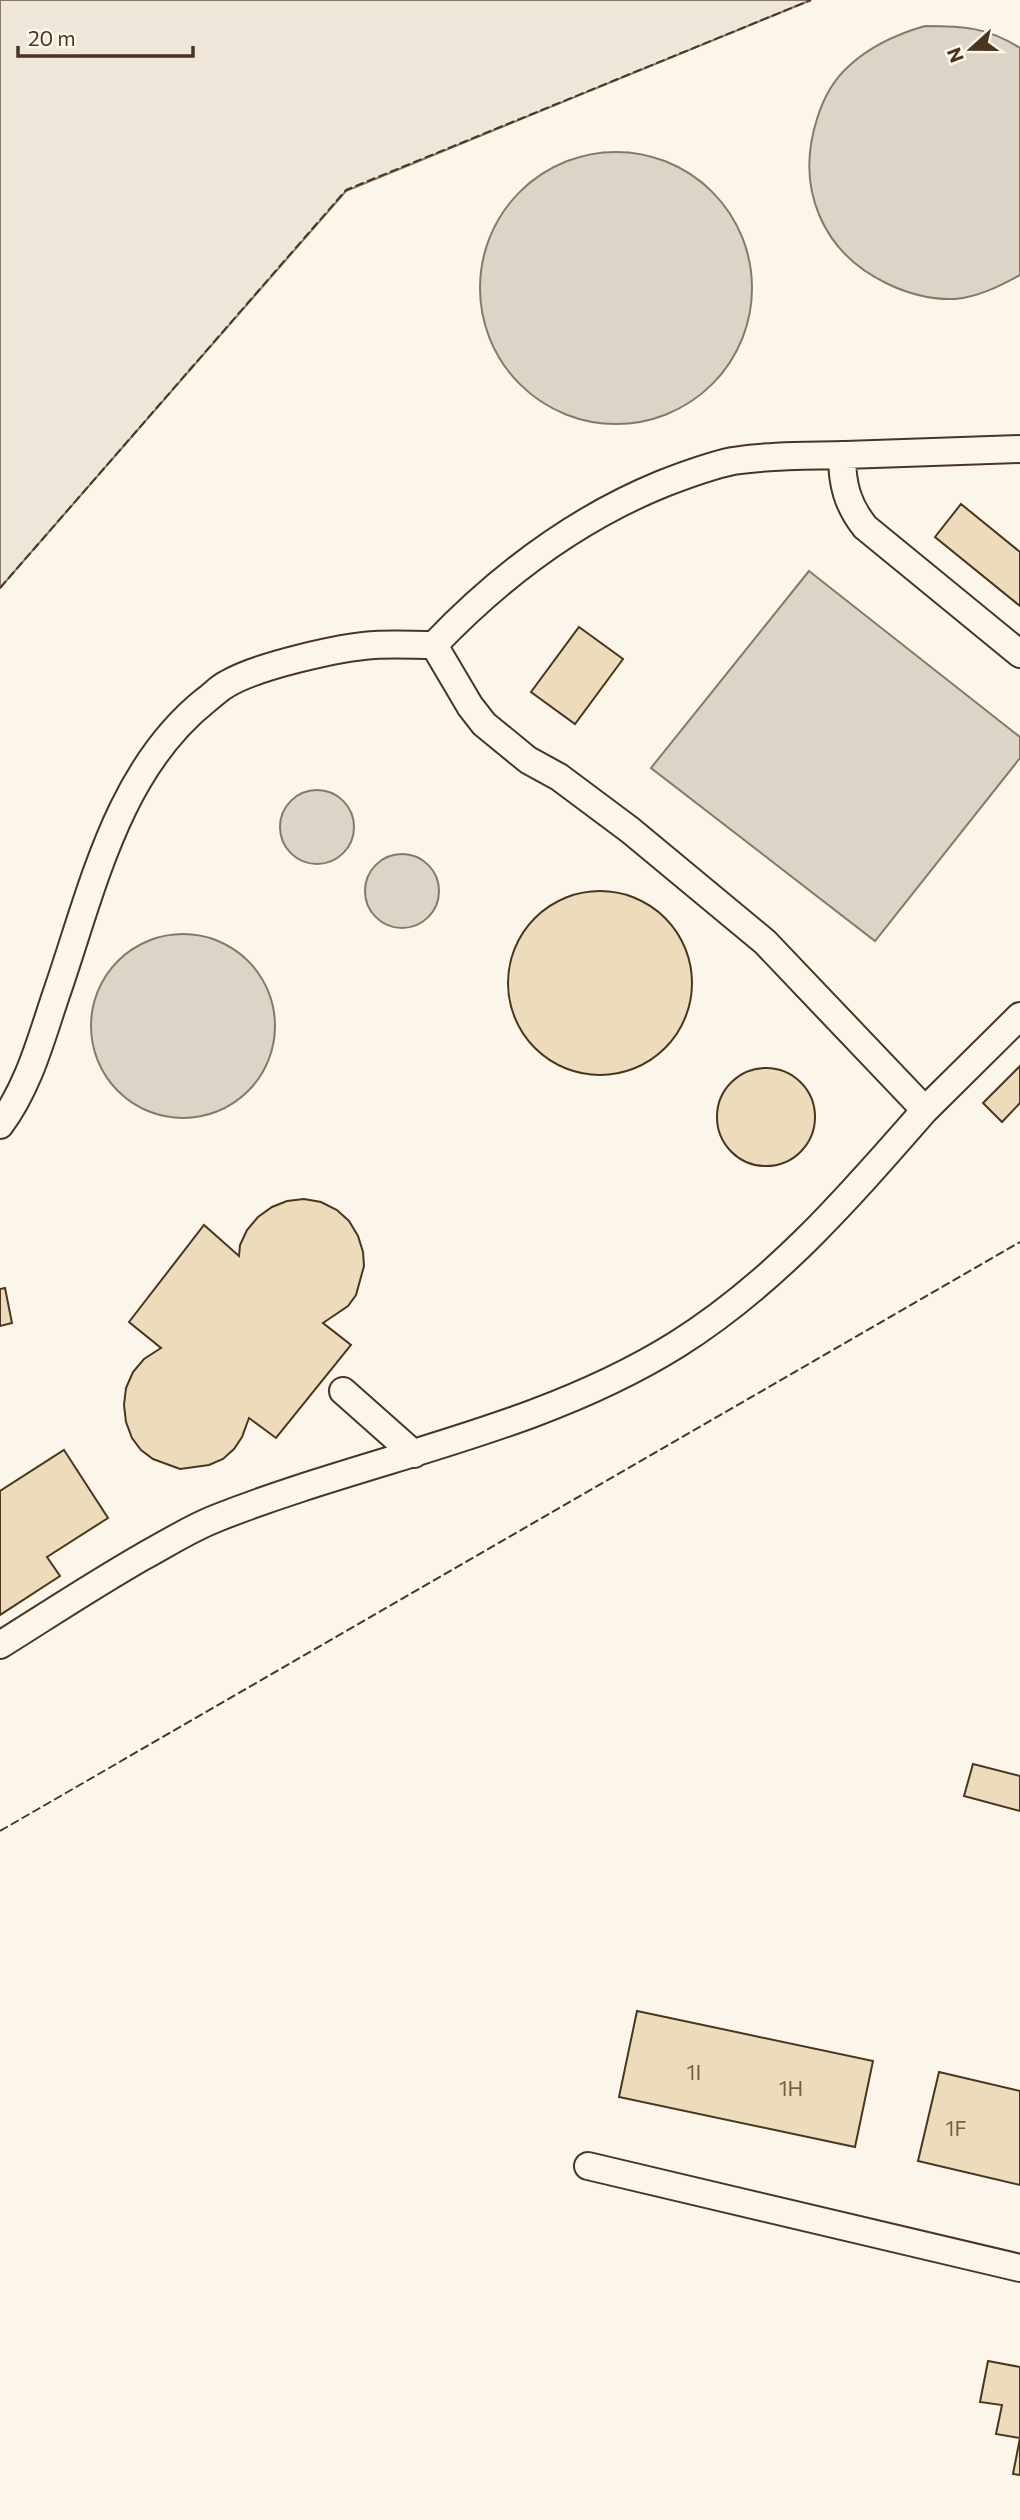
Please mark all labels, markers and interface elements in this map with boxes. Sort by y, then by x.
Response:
scale bar [18,14,192,58]
north arrow [936,14,1006,84]
text: 20 m [28,25,76,50]
text: N [941,44,968,66]
house number: 1I [687,2059,701,2084]
house number: 1H [779,2075,803,2100]
house number: 1F [945,2115,967,2140]

